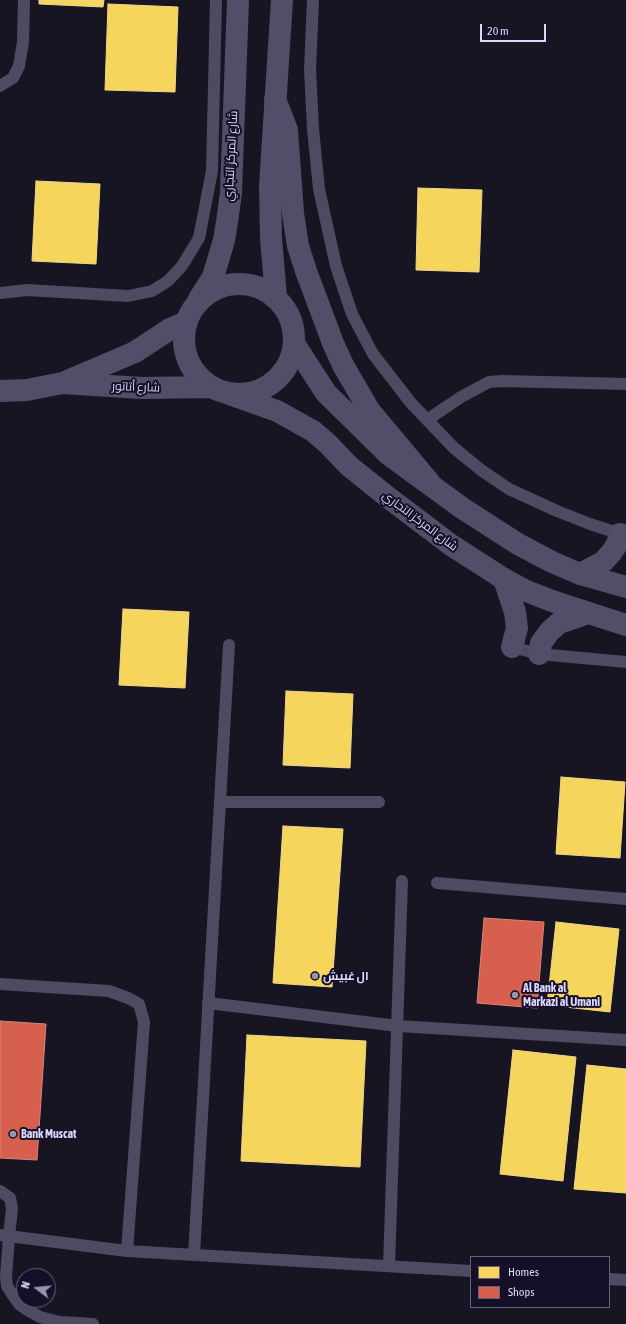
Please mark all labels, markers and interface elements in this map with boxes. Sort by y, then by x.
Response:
scale bar [482,16,548,42]
text: 20 m [487,24,509,38]
street label: شارع المركز التجاري [221,110,241,202]
street label: شارع أتاتور [112,379,160,395]
street label: شارع المركز التجاري [379,488,461,554]
place label: ال غبيش [323,969,369,983]
marker: ال غبيش [310,971,320,981]
place label: Al Bank al Markazi al Umani [523,981,600,1009]
marker: Al Bank al Markazi al Umani [510,990,520,1000]
place label: Bank Muscat [21,1127,77,1141]
marker: Bank Muscat [8,1129,18,1139]
legend [470,1256,610,1308]
text: Homes [508,1265,539,1279]
north arrow [16,1268,56,1308]
text: N [19,1280,32,1290]
text: Shops [508,1285,534,1299]

